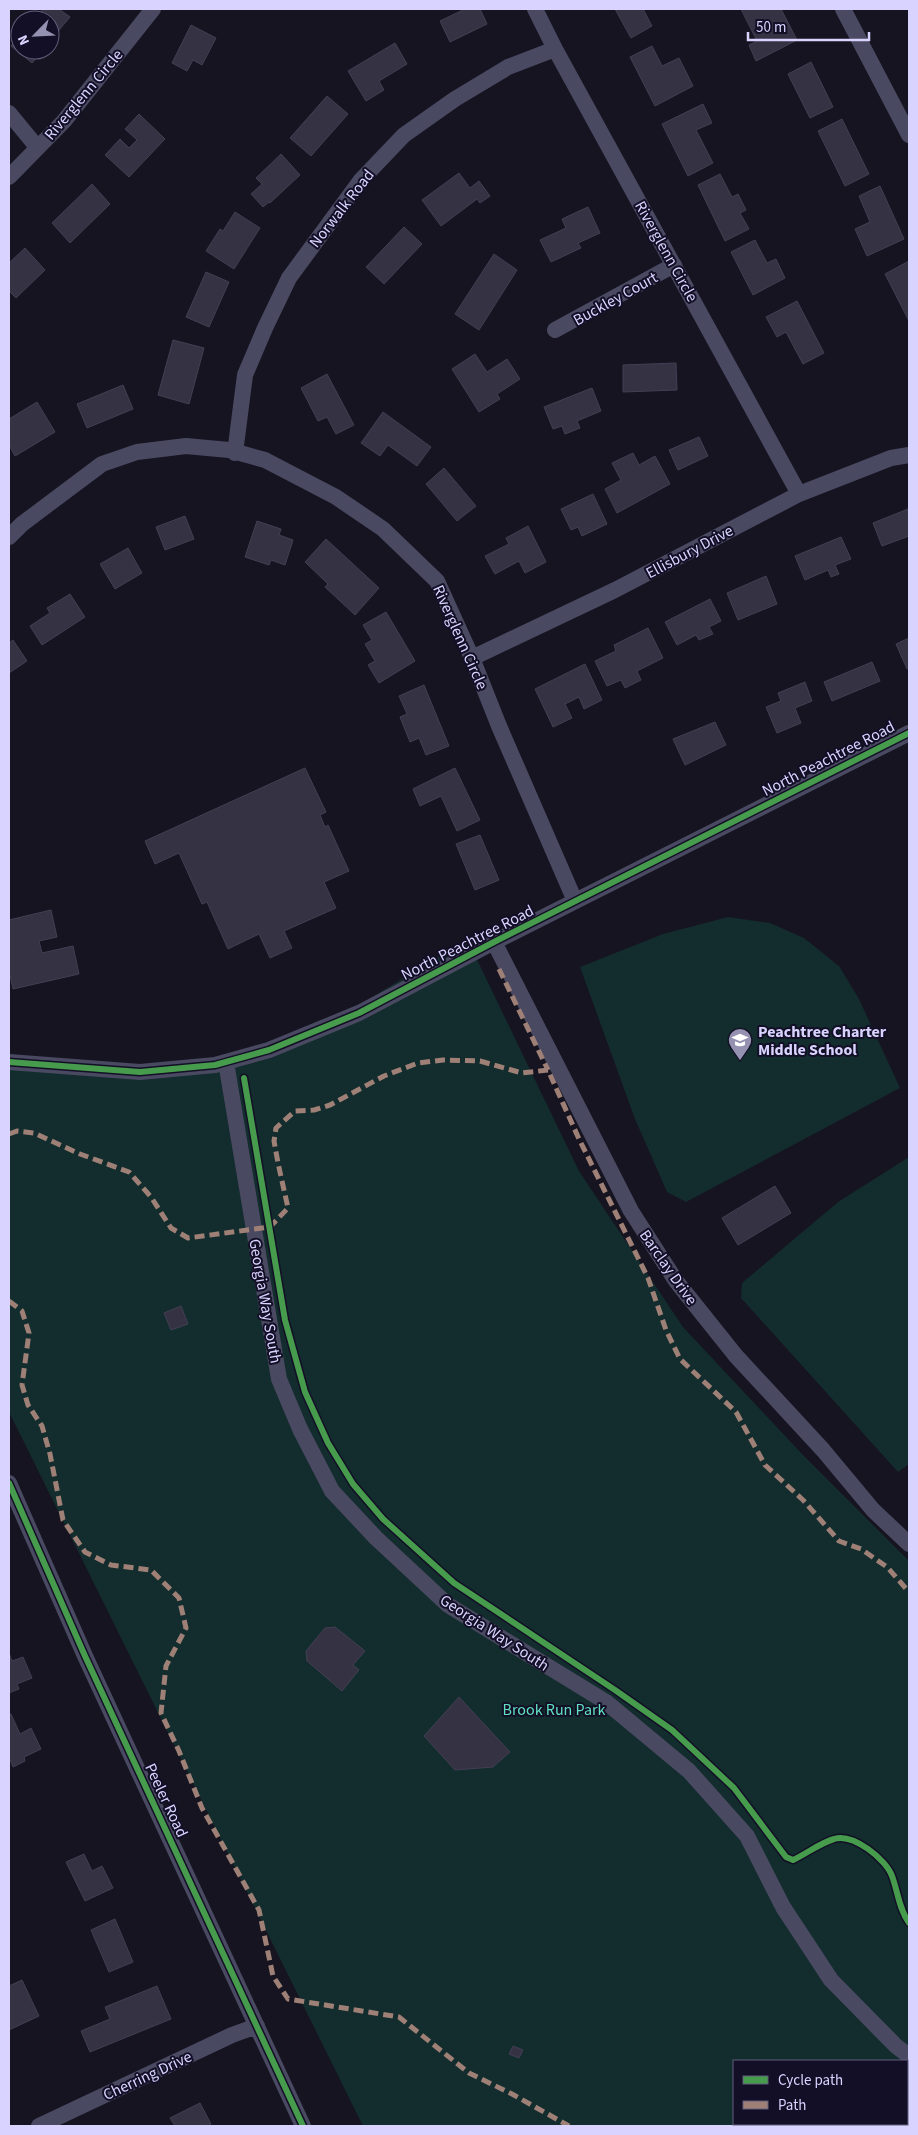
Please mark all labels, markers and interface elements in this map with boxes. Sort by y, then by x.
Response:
north arrow [10,10,60,60]
scale bar [748,10,869,42]
text: 50 m [756,17,786,38]
text: N [13,32,35,48]
street label: Riverglenn Circle [39,44,128,145]
street label: Norwalk Road [304,165,379,252]
street label: Riverglenn Circle [629,197,703,306]
street label: Buckley Court [569,266,662,331]
street label: Ellisbury Drive [642,520,737,584]
street label: Riverglenn Circle [427,582,493,693]
street label: North Peachtree Road [758,716,899,802]
street label: North Peachtree Road [397,900,538,986]
place label: Peachtree Charter Middle School [758,1021,887,1061]
school or university icon: Peachtree Charter Middle School [727,1027,753,1061]
street label: Barclay Drive [634,1225,702,1310]
street label: Georgia Way South [243,1237,287,1365]
street label: Georgia Way South [436,1589,553,1676]
park label: Brook Run Park [503,1699,606,1721]
street label: Peeler Road [139,1760,193,1841]
street label: Cherring Drive [99,2046,195,2106]
legend [733,2060,908,2125]
text: Cycle path [778,2070,843,2091]
text: Path [778,2095,806,2116]

